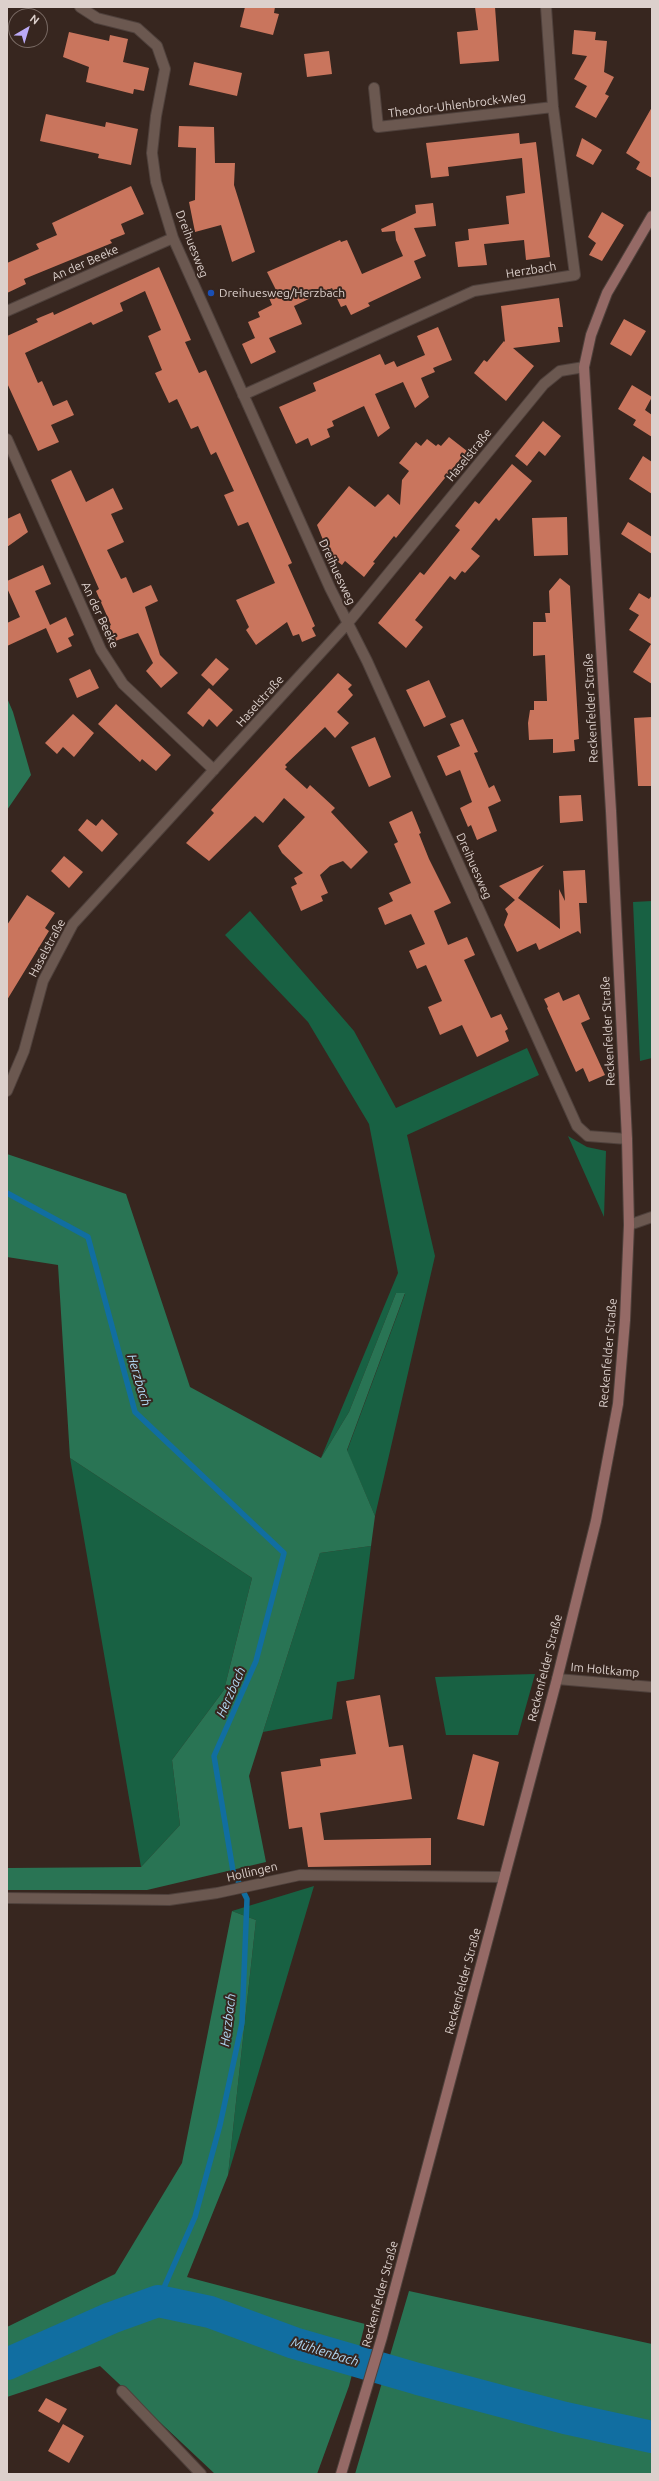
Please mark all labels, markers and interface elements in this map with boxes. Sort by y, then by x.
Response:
north arrow [8,8,48,48]
text: N [28,12,42,27]
street label: Theodor-Uhlenbrock-Weg [387,89,527,121]
street label: Dreihuesweg [173,208,211,280]
street label: An der Beeke [49,242,121,284]
street label: Herzbach [505,259,557,281]
place label: Dreihuesweg/Herzbach [219,286,345,300]
marker: Dreihuesweg/Herzbach [206,288,216,298]
street label: Haselstraße [443,426,495,484]
street label: Dreihuesweg [315,537,359,607]
street label: An der Beeke [78,579,122,651]
street label: Reckenfelder Straße [581,653,601,763]
street label: Haselstraße [233,672,287,730]
street label: Dreihuesweg [453,831,495,901]
street label: Haselstraße [26,916,68,980]
street label: Reckenfelder Straße [598,976,618,1086]
street label: Reckenfelder Straße [596,1298,620,1408]
water label: Herzbach [124,1352,154,1408]
street label: Reckenfelder Straße [525,1613,565,1723]
street label: Im Holtkamp [570,1660,640,1680]
water label: Herzbach [213,1664,249,1720]
street label: Hollingen [225,1859,279,1885]
street label: Reckenfelder Straße [442,1926,484,2036]
water label: Herzbach [217,1993,239,2047]
street label: Reckenfelder Straße [359,2239,401,2349]
water label: Mühlenbach [289,2334,361,2370]

